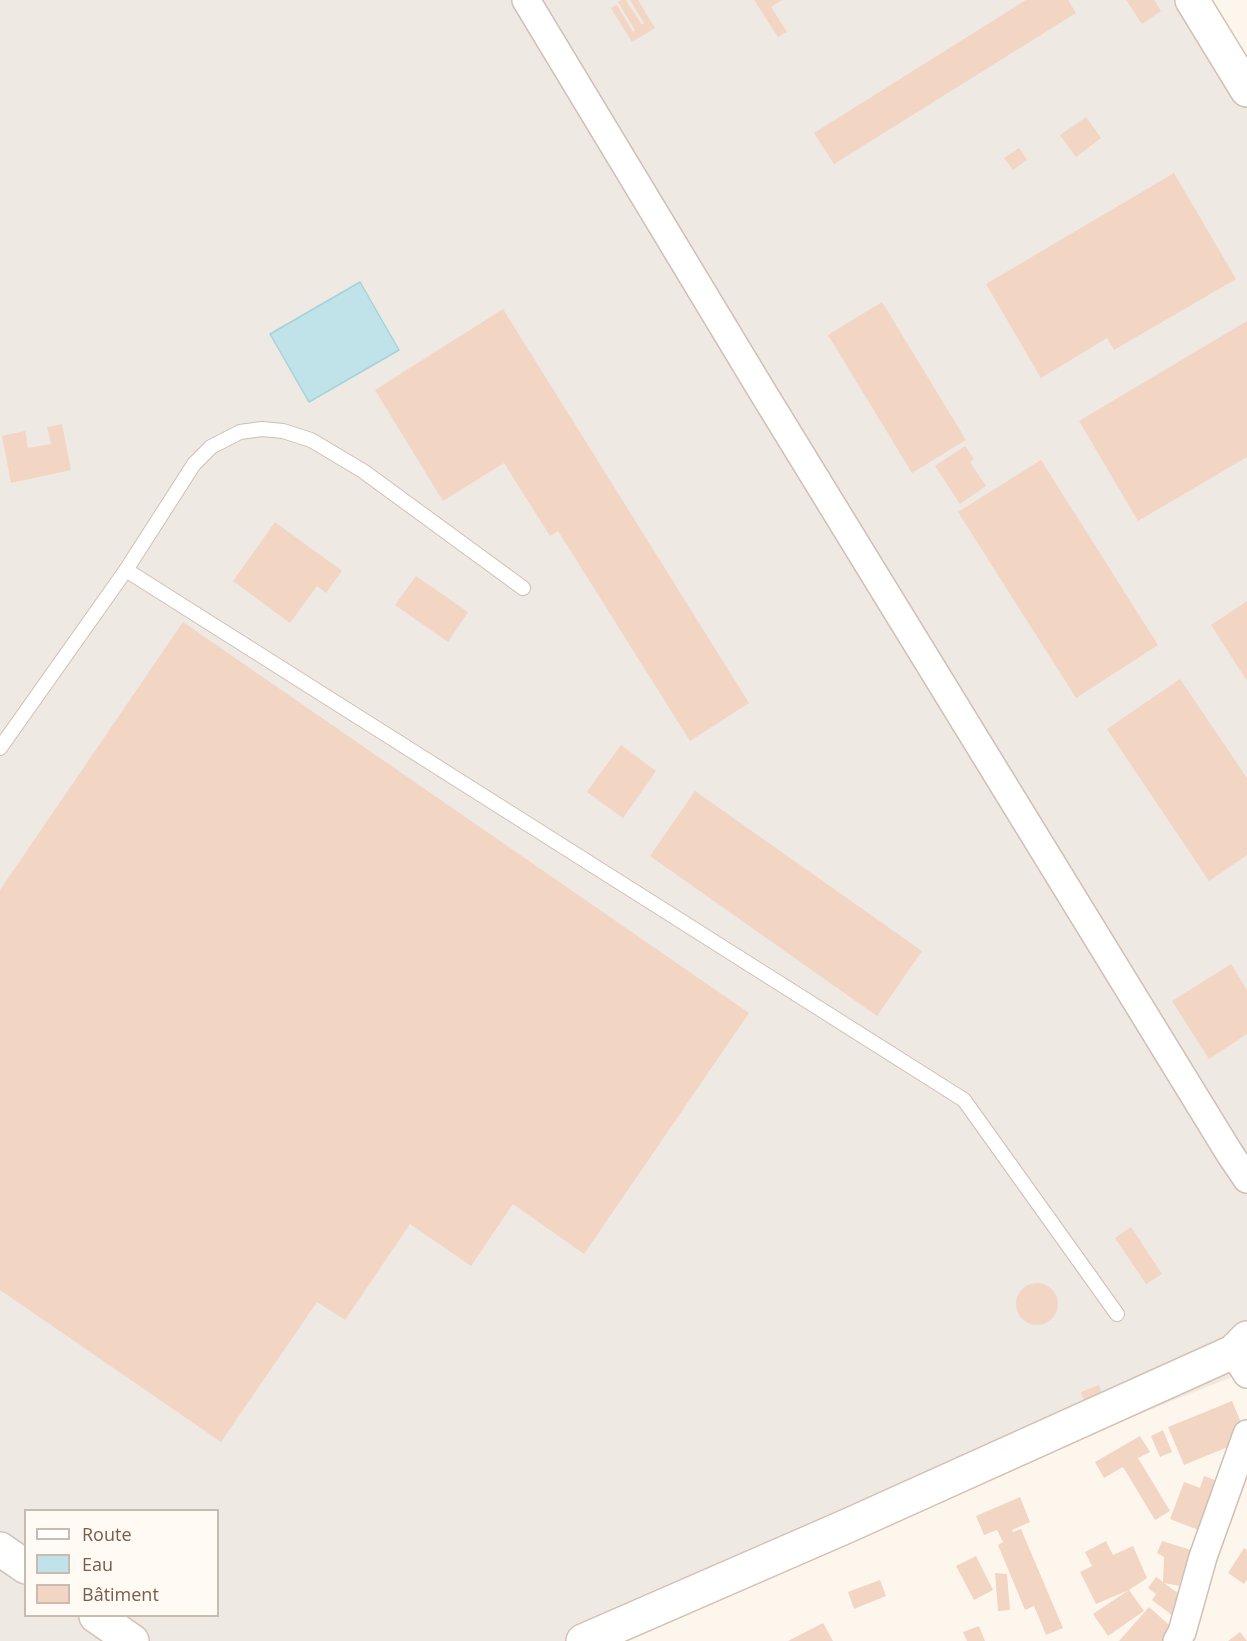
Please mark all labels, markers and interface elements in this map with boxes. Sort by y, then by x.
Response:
legend [24,1509,219,1617]
text: Route [82,1522,132,1546]
text: Eau [82,1552,113,1576]
text: Bâtiment [82,1582,159,1606]

